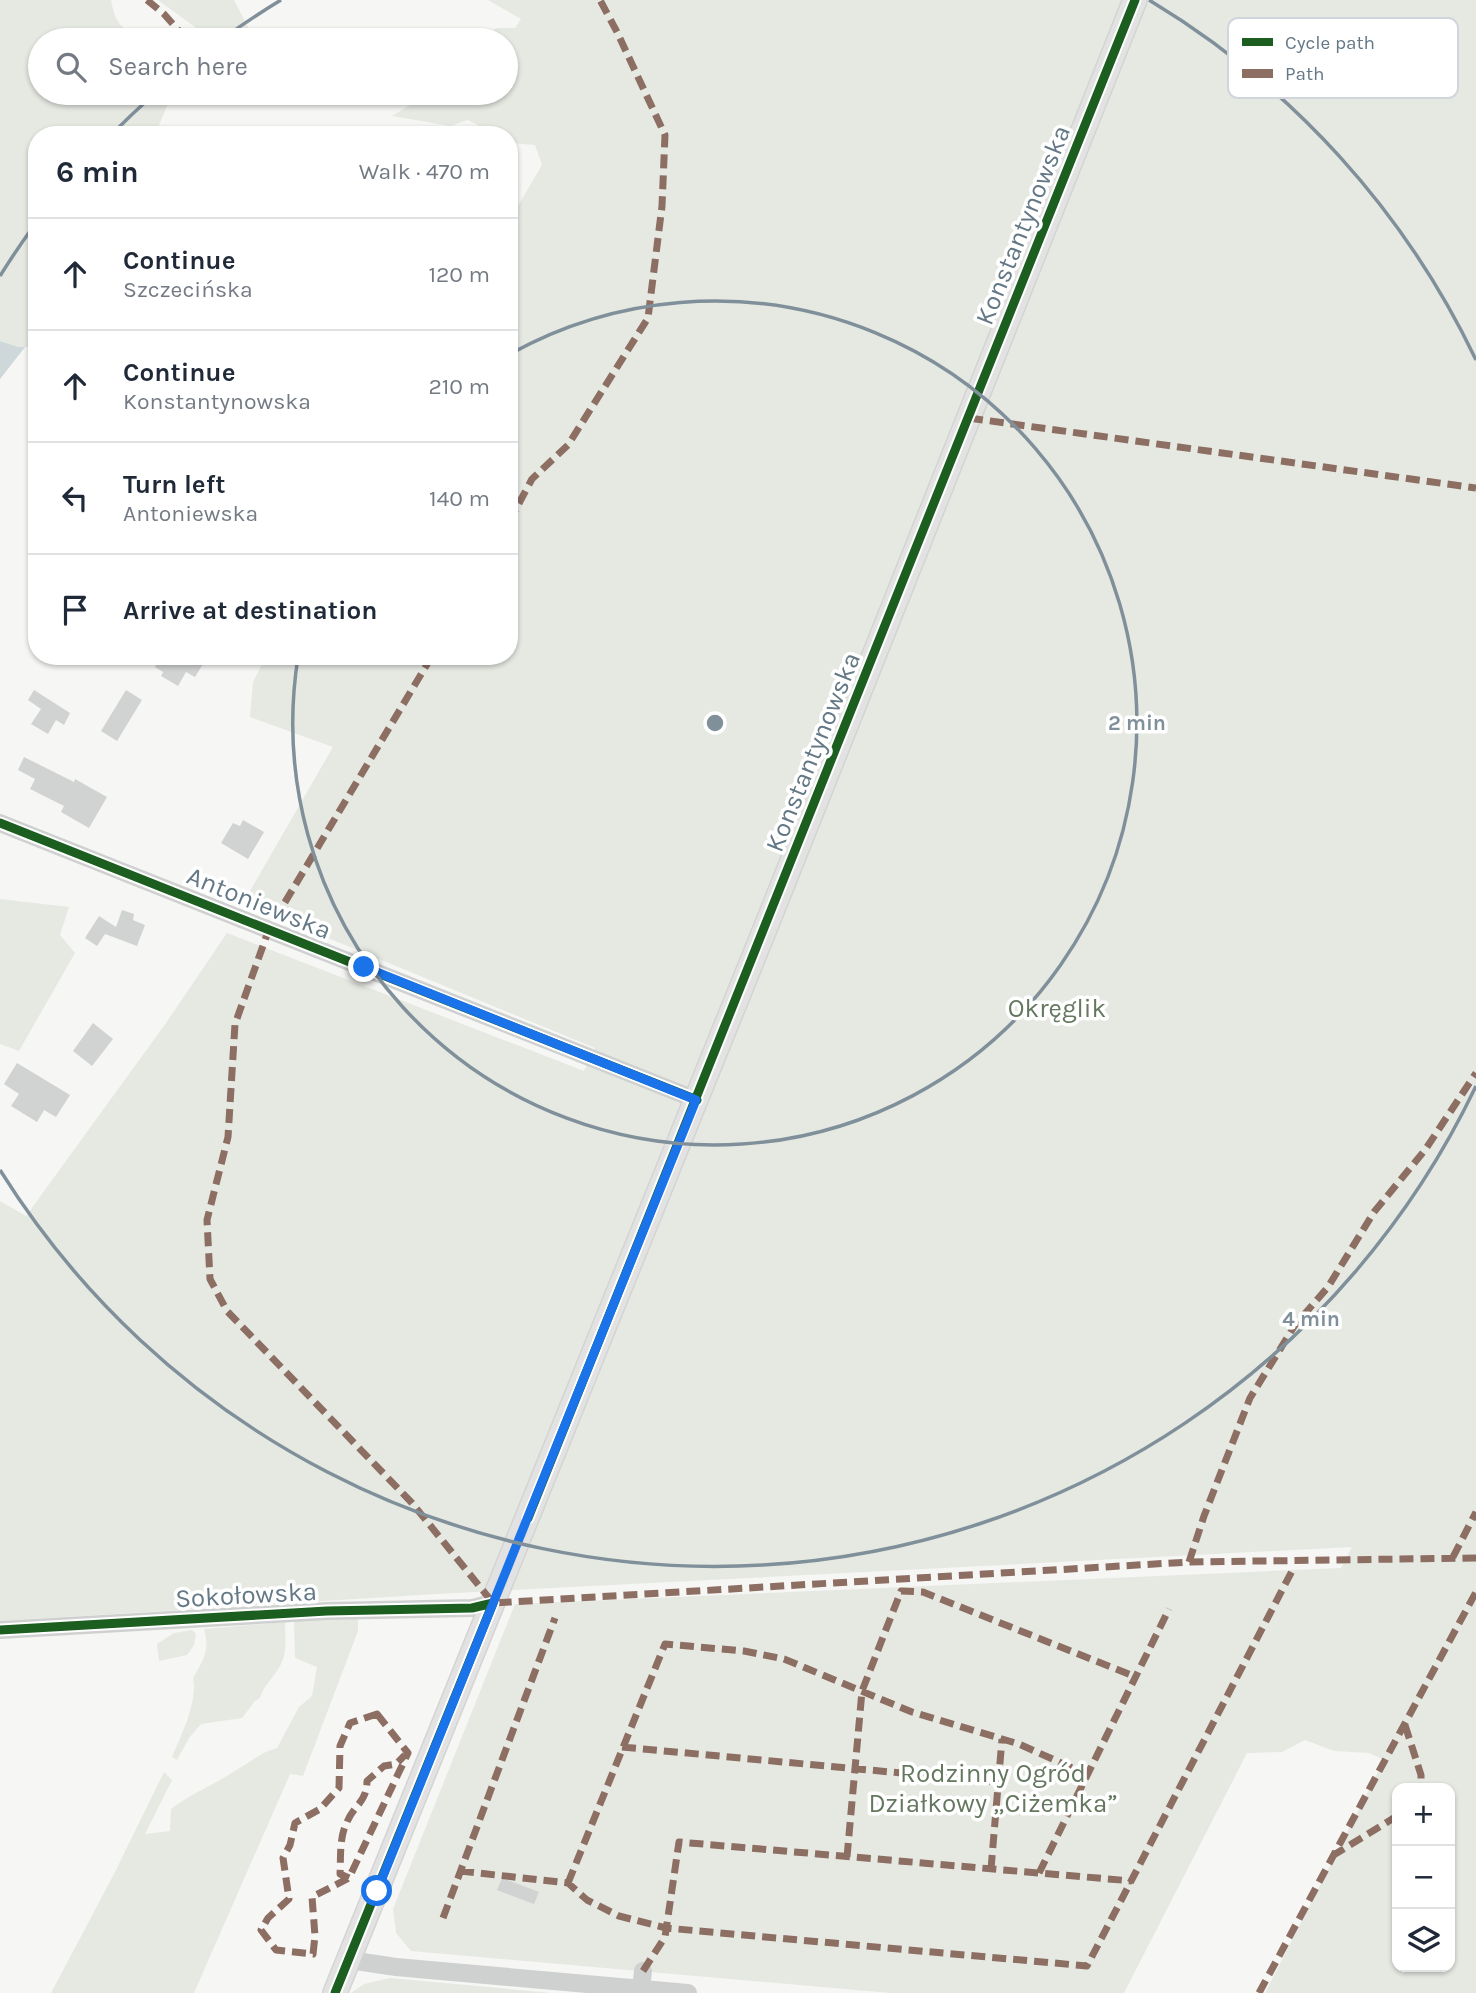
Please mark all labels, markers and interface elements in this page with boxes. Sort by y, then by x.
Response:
legend [1228,18,1458,98]
search box [28,28,518,105]
text: Cycle path [1285,32,1375,54]
icon: search [52,48,90,86]
text: Search here [108,51,248,82]
text: Path [1285,63,1325,85]
street label: Konstantynowska [969,121,1077,329]
text: 6 min [56,154,139,190]
text: Walk · 470 m [359,158,490,185]
text: Continue [123,245,235,276]
icon: ahead [56,255,94,293]
text: 120 m [428,261,490,288]
text: Szczecińska [123,276,253,303]
text: Continue [123,357,235,388]
icon: ahead [56,367,94,405]
text: 210 m [428,373,490,400]
text: Konstantynowska [123,388,311,415]
text: Turn left [123,469,225,500]
icon: left [56,479,94,517]
text: 140 m [429,485,490,512]
text: Antoniewska [123,500,258,527]
icon: arrive [56,591,94,629]
text: Arrive at destination [123,595,377,626]
street label: Konstantynowska [759,648,867,856]
centre of rings [703,711,727,735]
text: 2 min [1108,711,1166,735]
street label: Antoniewska [182,860,336,946]
route end [348,951,379,982]
park label: Okręglik [1008,993,1106,1024]
text: 4 min [1282,1307,1340,1331]
street label: Sokołowska [174,1576,318,1614]
park label: Rodzinny Ogród Działkowy „Ciżemka” [868,1758,1118,1819]
map controls [1392,1783,1455,1972]
button: + [1392,1783,1455,1846]
button: − [1392,1846,1455,1909]
route start [361,1875,392,1906]
button: layers [1392,1909,1455,1972]

